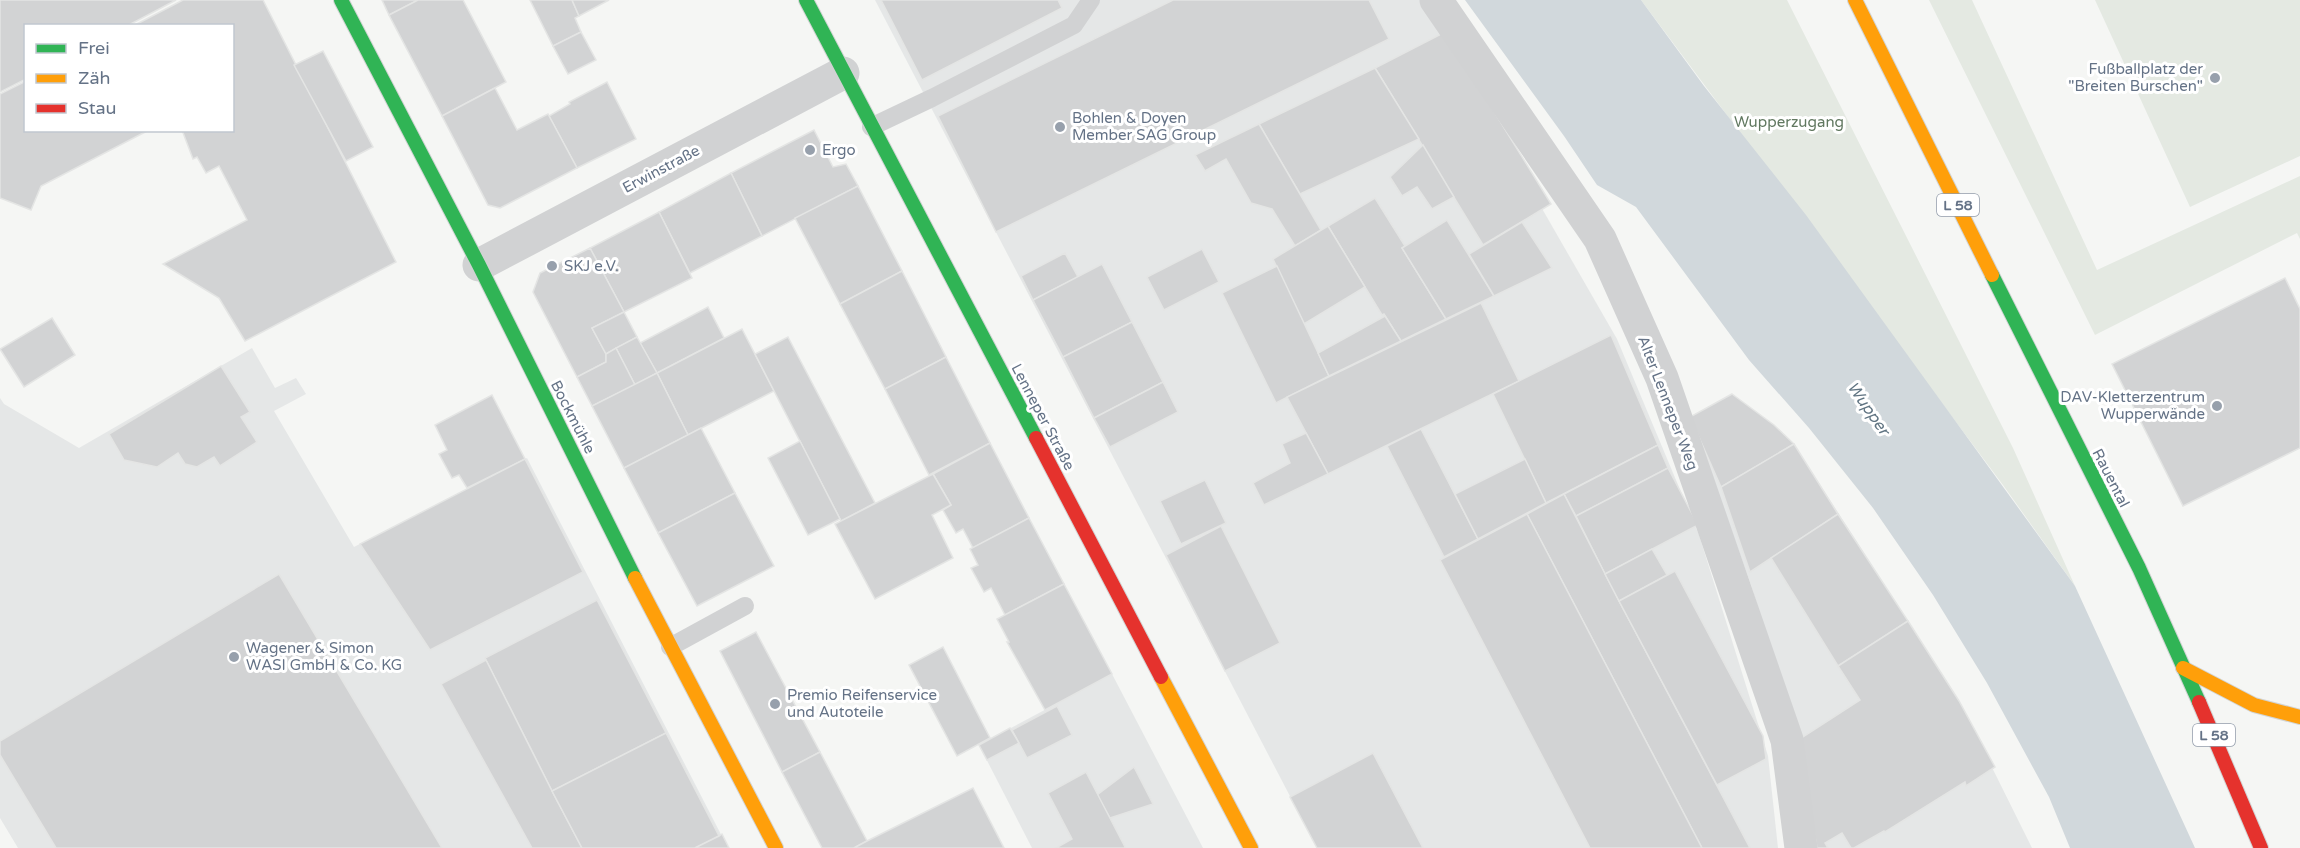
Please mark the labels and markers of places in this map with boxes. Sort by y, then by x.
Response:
place label: Fußballplatz der "Breiten Burschen" [2068,60,2203,95]
marker: Fußballplatz der "Breiten Burschen" [2208,71,2222,85]
place label: Bohlen & Doyen Member SAG Group [1072,109,1216,144]
marker: Bohlen & Doyen Member SAG Group [1053,120,1067,134]
place label: Ergo [822,141,856,159]
marker: Ergo [803,143,817,157]
place label: SKJ e.V. [564,257,619,275]
marker: SKJ e.V. [545,259,559,273]
place label: DAV-Kletterzentrum Wupperwände [2060,388,2205,423]
marker: DAV-Kletterzentrum Wupperwände [2210,399,2224,413]
place label: Wagener & Simon WASI GmbH & Co. KG [246,639,402,674]
marker: Wagener & Simon WASI GmbH & Co. KG [227,650,241,664]
place label: Premio Reifenservice und Autoteile [787,686,937,721]
marker: Premio Reifenservice und Autoteile [768,697,782,711]

